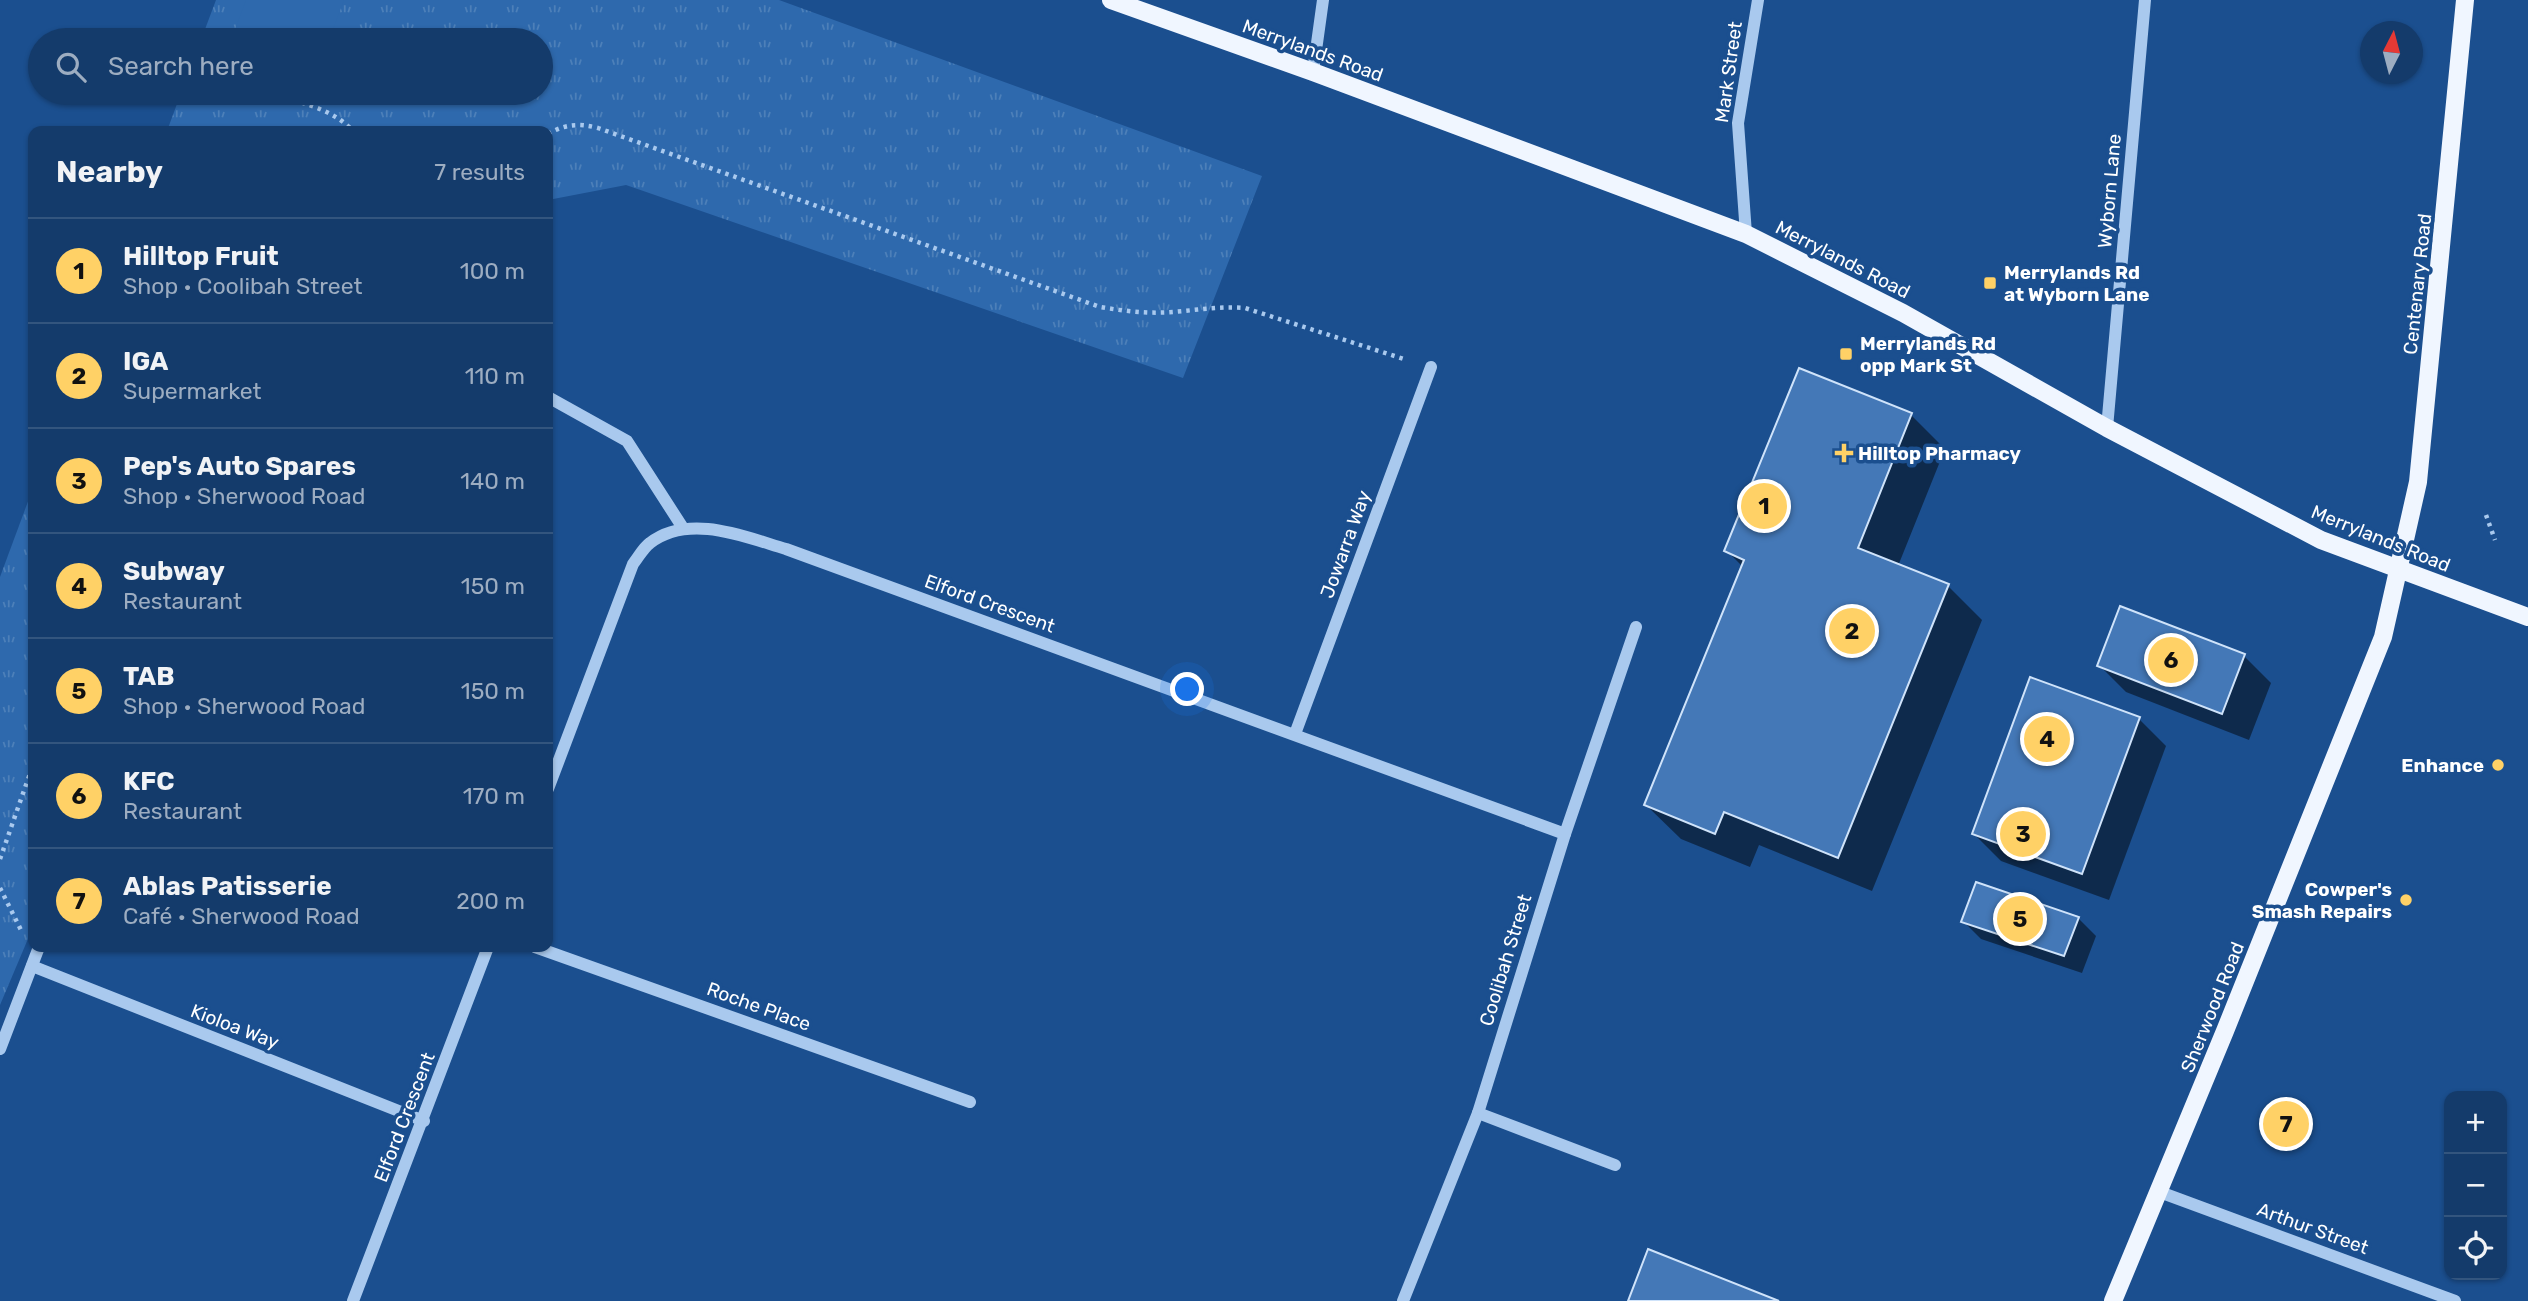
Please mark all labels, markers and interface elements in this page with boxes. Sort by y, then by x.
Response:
street label: Merrylands Road [1239,14,1386,87]
street label: Mark Street [1710,19,1747,124]
north arrow [2360,21,2423,84]
search box [28,28,553,105]
icon: search [52,48,90,86]
text: Search here [108,51,254,82]
street label: Wyborn Lane [2093,133,2126,249]
text: Nearby [56,154,163,190]
text: 7 results [434,158,525,186]
street label: Centenary Road [2399,212,2436,356]
street label: Merrylands Road [1772,216,1914,303]
text: Hilltop Fruit [123,241,279,272]
text: 1 [73,257,85,285]
text: 100 m [460,257,525,285]
place label: Merrylands Rd at Wyborn Lane [2004,261,2150,306]
text: Shop · Coolibah Street [123,272,362,300]
marker: Merrylands Rd at Wyborn Lane [1982,275,1998,291]
place label: Merrylands Rd opp Mark St [1860,332,1996,377]
text: IGA [123,346,168,377]
marker: Merrylands Rd opp Mark St [1838,346,1854,362]
text: 2 [72,362,86,390]
text: 110 m [465,362,525,390]
text: Supermarket [123,377,261,405]
place label: Hilltop Pharmacy [1858,442,2021,465]
marker: Hilltop Pharmacy [1836,445,1852,461]
text: Pep's Auto Spares [123,451,356,482]
text: 3 [71,467,87,495]
text: 140 m [460,467,525,495]
pin: 1 [1741,480,1787,532]
text: Shop · Sherwood Road [123,482,365,510]
street label: Jowarra Way [1315,487,1376,601]
street label: Merrylands Road [2308,500,2454,577]
text: Subway [123,556,225,587]
street label: Elford Crescent [921,569,1059,638]
text: 4 [71,572,87,600]
text: 150 m [461,572,525,600]
text: Restaurant [123,587,242,615]
pin: 2 [1829,605,1875,657]
pin: 6 [2148,634,2194,686]
text: TAB [123,661,174,692]
your location [1170,672,1204,706]
text: 5 [72,677,86,705]
text: 150 m [461,677,525,705]
text: Shop · Sherwood Road [123,692,365,720]
pin: 4 [2024,713,2070,765]
place label: Enhance [2401,754,2484,777]
marker: Enhance [2490,757,2506,773]
text: KFC [123,766,174,797]
text: 6 [72,782,86,810]
text: 170 m [463,782,525,810]
text: Restaurant [123,797,242,825]
pin: 3 [2000,808,2046,860]
text: Ablas Patisserie [123,871,332,902]
place label: Cowper's Smash Repairs [2252,878,2392,923]
text: 7 [72,887,86,915]
text: 200 m [456,887,525,915]
street label: Coolibah Street [1475,891,1537,1029]
marker: Cowper's Smash Repairs [2398,892,2414,908]
pin: 5 [1997,893,2043,945]
text: Café · Sherwood Road [123,902,360,930]
street label: Sherwood Road [2176,938,2249,1076]
street label: Roche Place [704,977,814,1036]
street label: Kioloa Way [187,999,282,1054]
street label: Elford Crescent [369,1049,440,1185]
map controls [2444,1091,2507,1280]
button: + [2444,1091,2507,1154]
pin: 7 [2263,1098,2309,1150]
button: − [2444,1154,2507,1217]
street label: Arthur Street [2254,1198,2372,1259]
button: locate [2444,1217,2507,1280]

